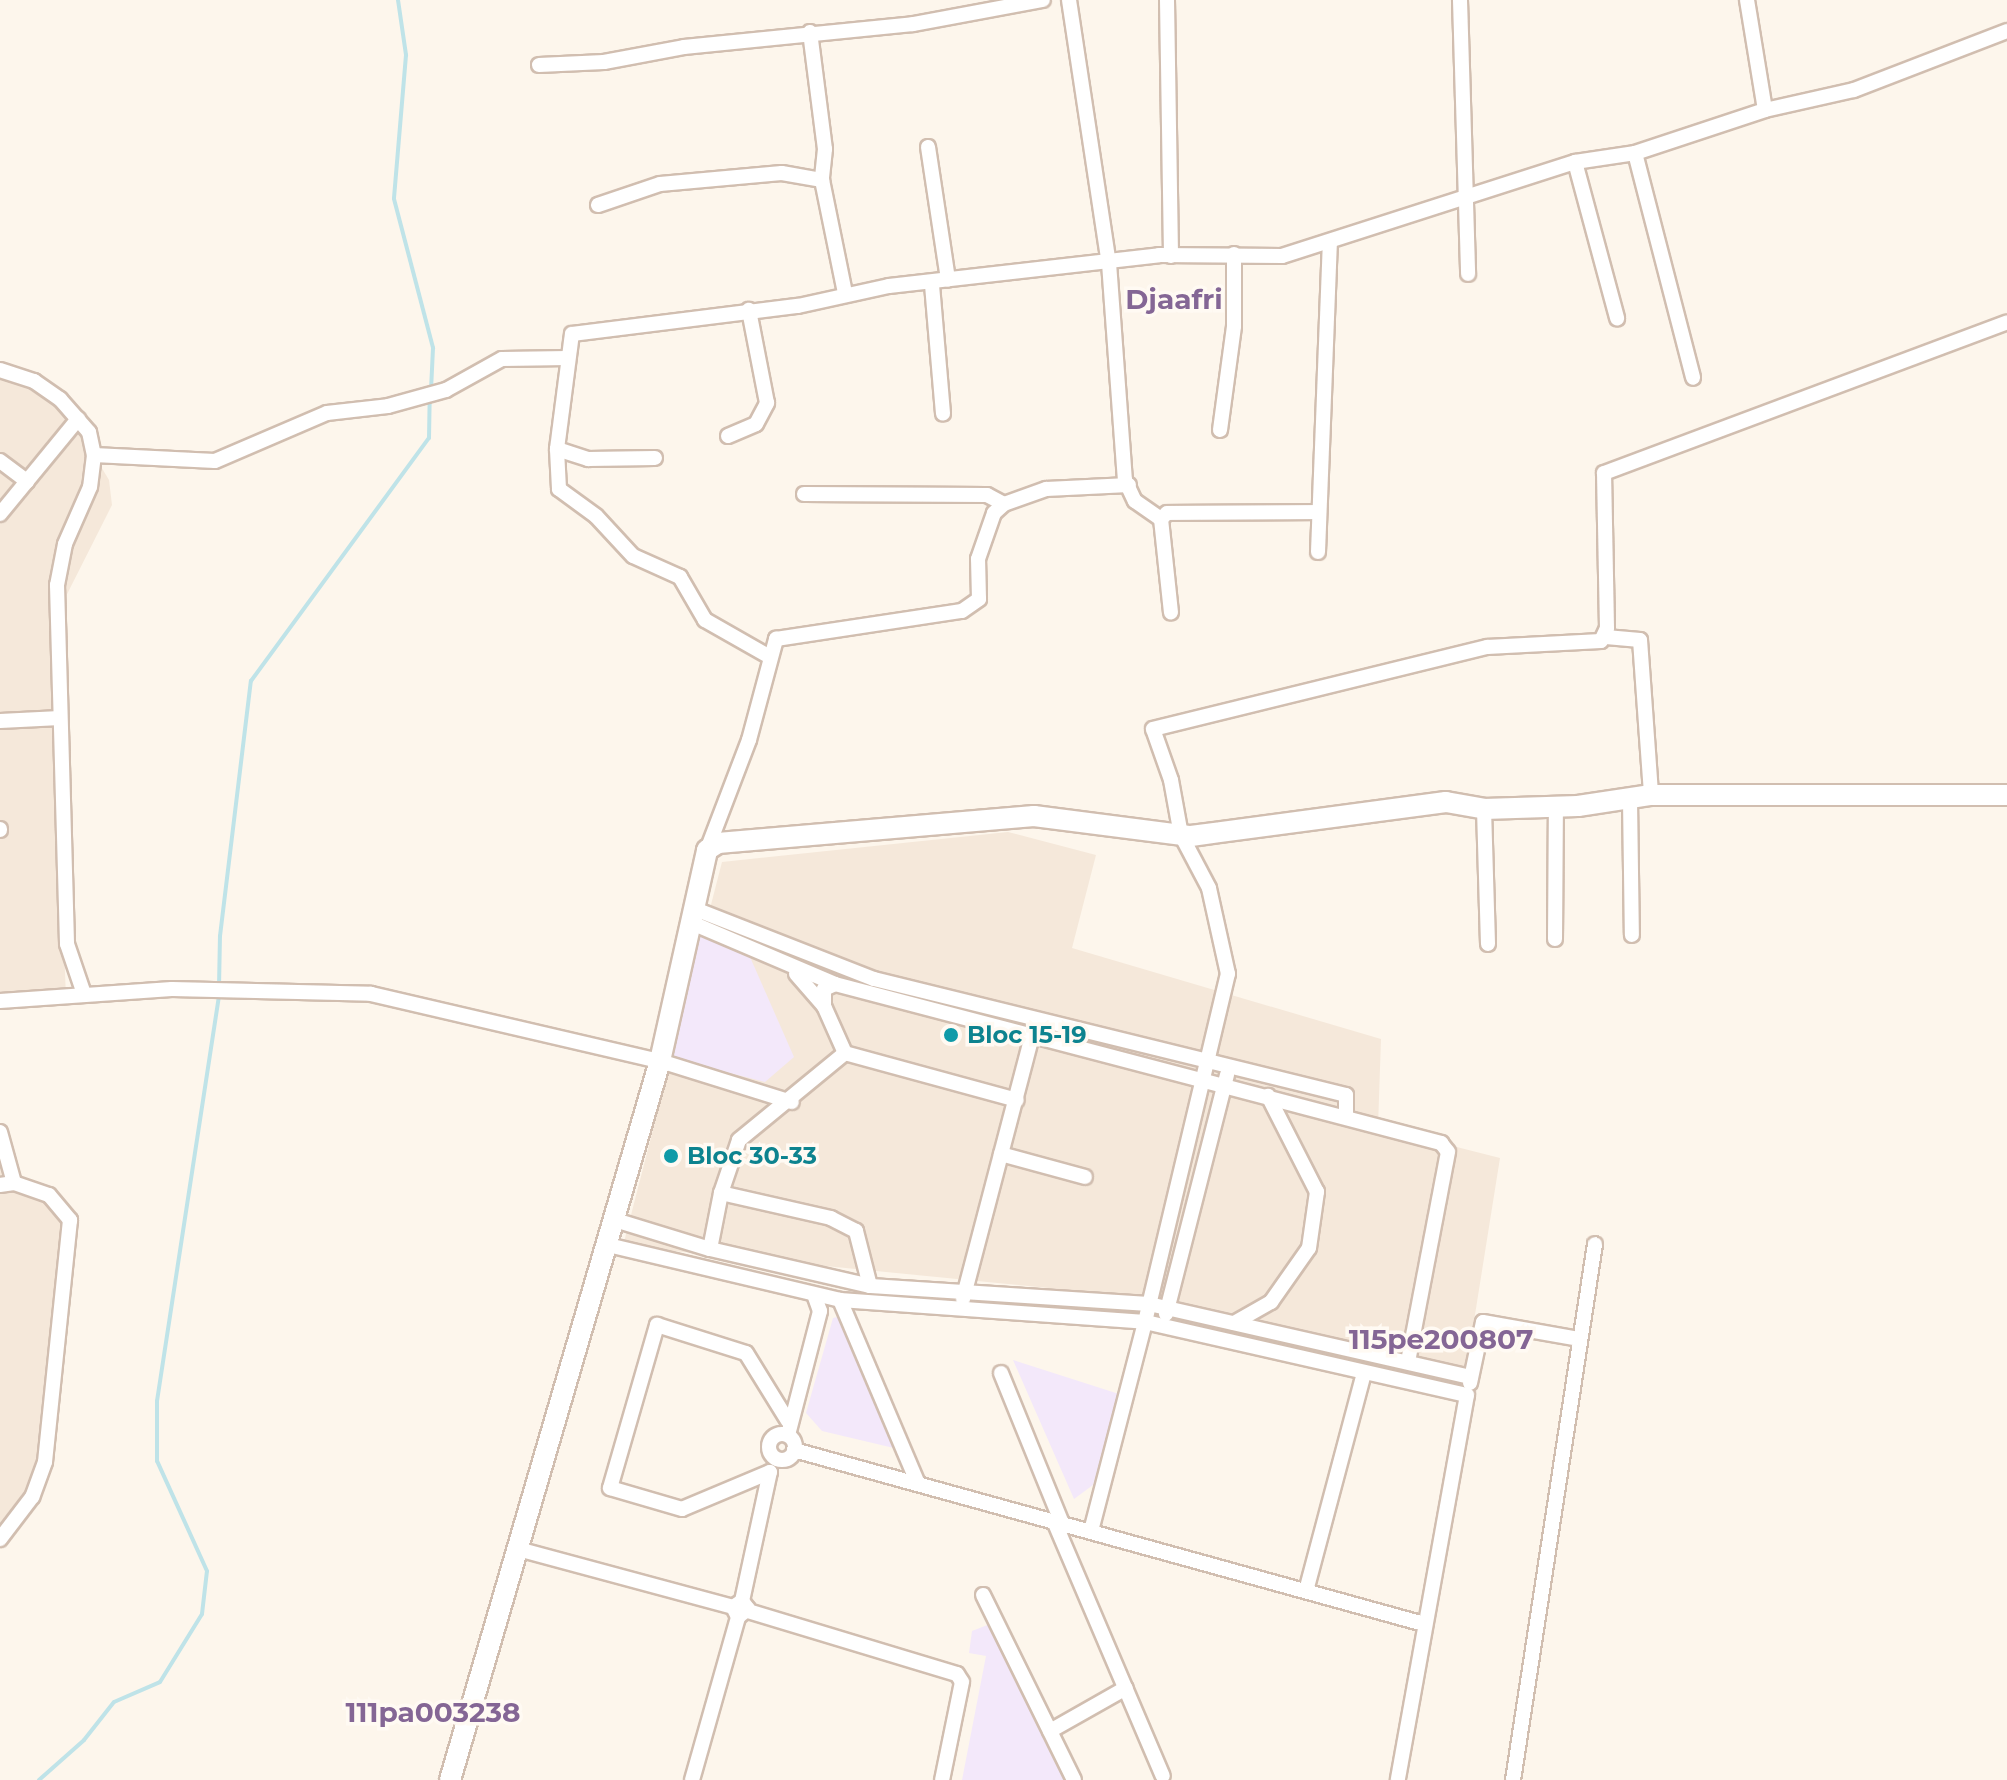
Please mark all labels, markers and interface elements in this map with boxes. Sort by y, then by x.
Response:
district label: Djaafri [1125,282,1223,316]
place label: Bloc 15-19 [967,1021,1086,1049]
marker: Bloc 15-19 [942,1026,960,1044]
place label: Bloc 30-33 [687,1142,817,1170]
marker: Bloc 30-33 [662,1147,680,1165]
district label: 115pe200807 [1349,1322,1533,1356]
district label: 111pa003238 [345,1695,521,1729]

